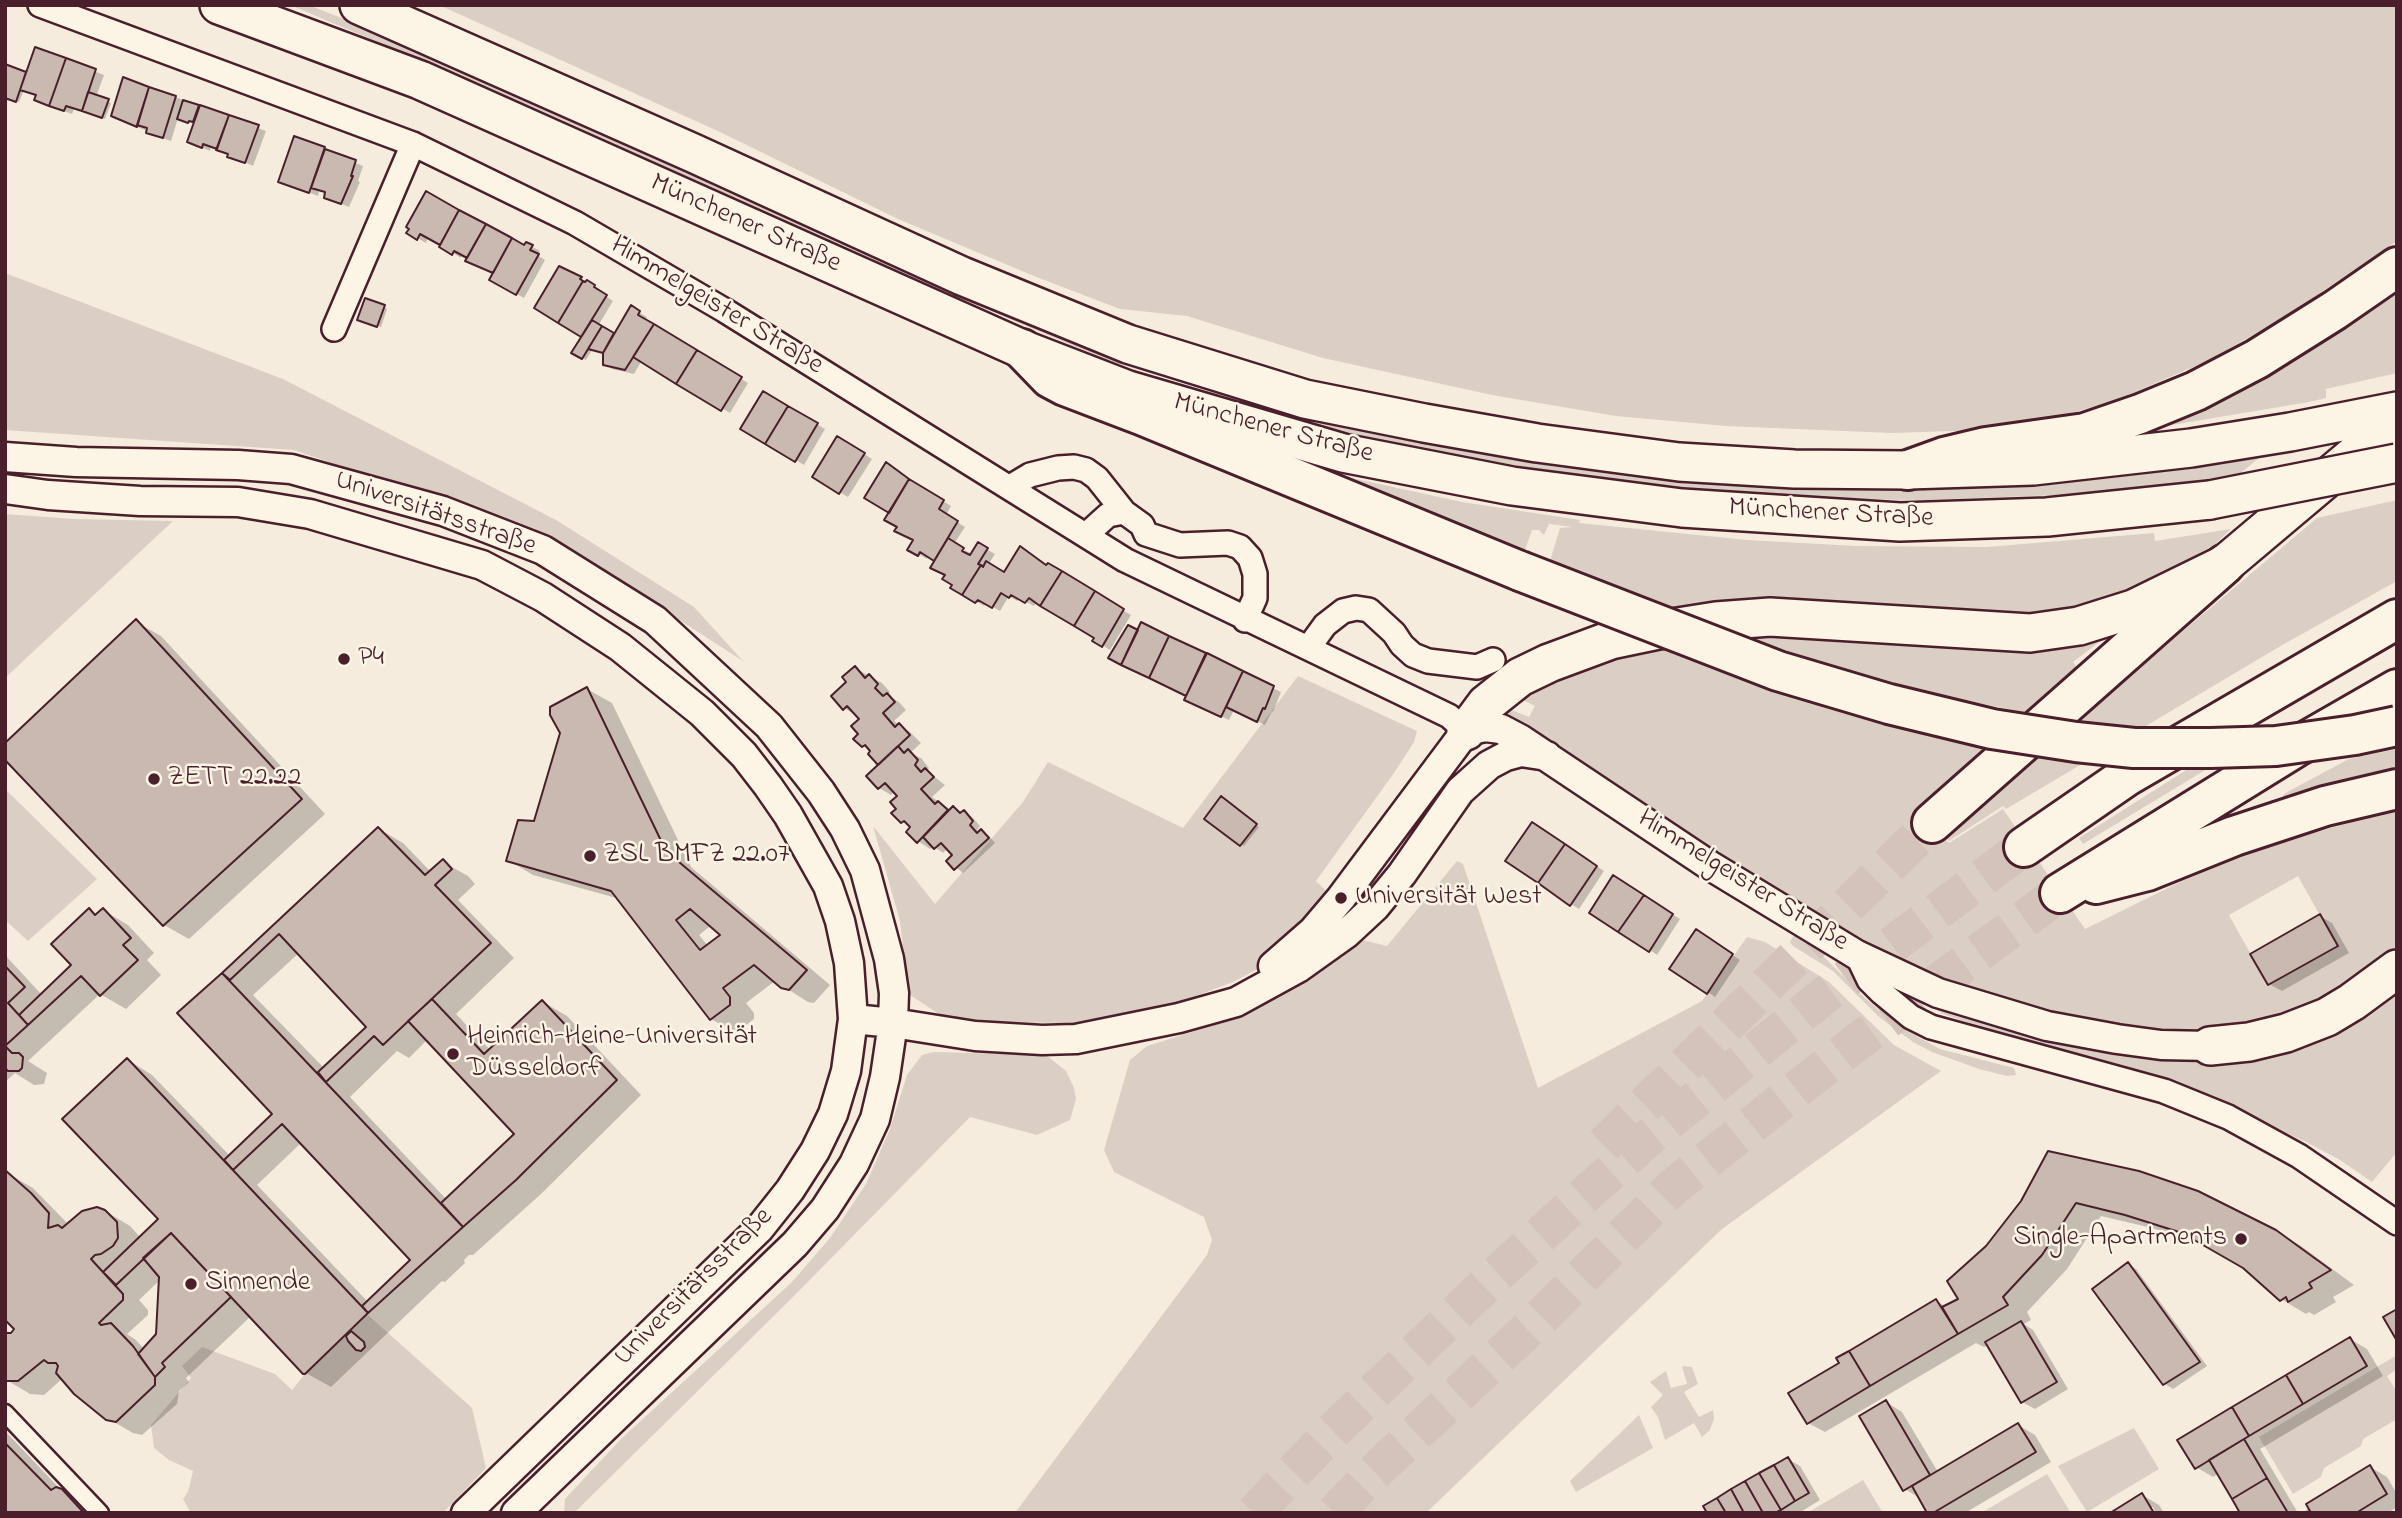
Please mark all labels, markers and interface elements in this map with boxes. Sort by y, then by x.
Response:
street label: Münchener Straße [644,168,846,282]
street label: Himmelgeister Straße [603,230,829,384]
street label: Münchener Straße [1169,387,1377,473]
street label: Universitätsstraße [330,465,540,565]
street label: Münchener Straße [1728,493,1934,537]
place label: P4 [358,642,384,676]
marker: P4 [336,651,352,667]
place label: ZETT 22.22 [168,762,301,796]
marker: ZETT 22.22 [146,771,162,787]
street label: Himmelgeister Straße [1630,804,1854,960]
place label: ZSL BMFZ 22.07 [604,839,789,873]
marker: ZSL BMFZ 22.07 [582,848,598,864]
place label: Universität West [1355,881,1542,915]
marker: Universität West [1333,890,1349,906]
place label: Heinrich-Heine-Universität Düsseldorf [467,1021,757,1087]
marker: Heinrich-Heine-Universität Düsseldorf [445,1046,461,1062]
street label: Universitätsstraße [609,1202,781,1374]
place label: Single-Apartments [2014,1222,2227,1256]
marker: Single-Apartments [2233,1231,2249,1247]
place label: Sinnende [205,1267,310,1301]
marker: Sinnende [183,1276,199,1292]

